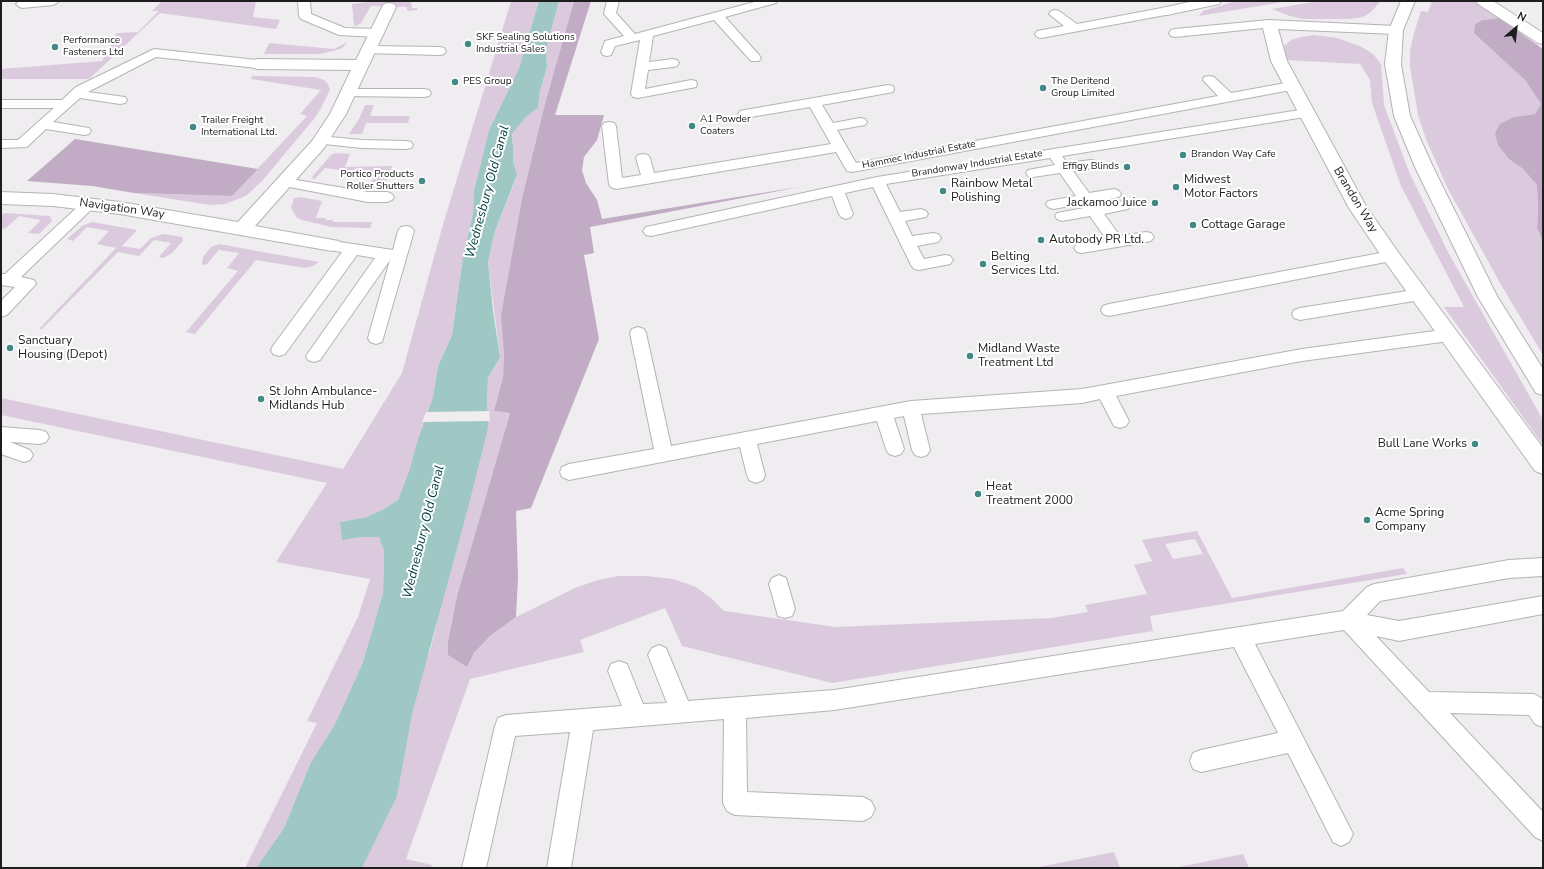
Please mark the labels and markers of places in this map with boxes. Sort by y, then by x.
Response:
place label: SKF Sealing Solutions Industrial Sales [476,32,575,56]
place label: Performance Fasteners Ltd [63,35,123,58]
marker: SKF Sealing Solutions Industrial Sales [463,39,473,49]
marker: Performance Fasteners Ltd [50,42,60,52]
place label: PES Group [463,76,512,88]
place label: The Deritend Group Limited [1051,76,1115,100]
marker: PES Group [450,77,460,87]
marker: The Deritend Group Limited [1038,83,1048,93]
place label: A1 Powder Coaters [700,114,751,138]
place label: Trailer Freight International Ltd. [201,115,277,138]
marker: A1 Powder Coaters [687,121,697,131]
marker: Trailer Freight International Ltd. [188,122,198,132]
place label: Brandon Way Cafe [1191,149,1276,161]
marker: Brandon Way Cafe [1178,150,1188,160]
place label: Effigy Blinds [1063,161,1119,173]
marker: Effigy Blinds [1122,162,1132,172]
place label: Portico Products Roller Shutters [340,169,414,192]
place label: Midwest Motor Factors [1184,173,1258,201]
marker: Portico Products Roller Shutters [417,176,427,186]
place label: Rainbow Metal Polishing [951,177,1032,205]
marker: Midwest Motor Factors [1171,182,1181,192]
marker: Rainbow Metal Polishing [938,186,948,196]
place label: Jackamoo Juice [1067,196,1147,210]
marker: Jackamoo Juice [1150,198,1160,208]
place label: Cottage Garage [1201,218,1285,232]
marker: Cottage Garage [1188,220,1198,230]
place label: Autobody PR Ltd. [1049,233,1144,247]
marker: Autobody PR Ltd. [1036,235,1046,245]
place label: Belting Services Ltd. [991,250,1059,278]
marker: Belting Services Ltd. [978,259,988,269]
place label: Sanctuary Housing (Depot) [18,334,108,362]
place label: Midland Waste Treatment Ltd [978,342,1060,370]
marker: Sanctuary Housing (Depot) [5,343,15,353]
marker: Midland Waste Treatment Ltd [965,351,975,361]
place label: St John Ambulance- Midlands Hub [269,385,377,413]
marker: St John Ambulance- Midlands Hub [256,394,266,404]
place label: Bull Lane Works [1378,437,1467,451]
marker: Bull Lane Works [1470,439,1480,449]
place label: Heat Treatment 2000 [986,480,1073,508]
marker: Heat Treatment 2000 [973,489,983,499]
place label: Acme Spring Company [1375,506,1444,534]
marker: Acme Spring Company [1362,515,1372,525]

